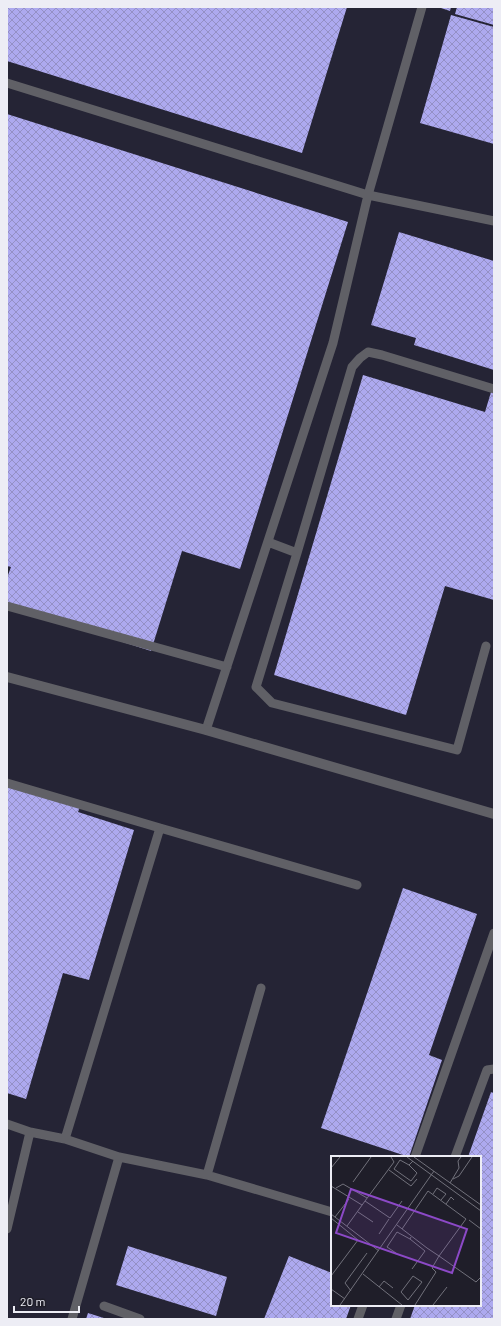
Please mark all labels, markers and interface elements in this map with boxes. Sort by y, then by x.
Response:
inset map [331,1156,481,1306]
scale bar [14,1288,79,1314]
text: 20 m [20,1294,46,1308]

